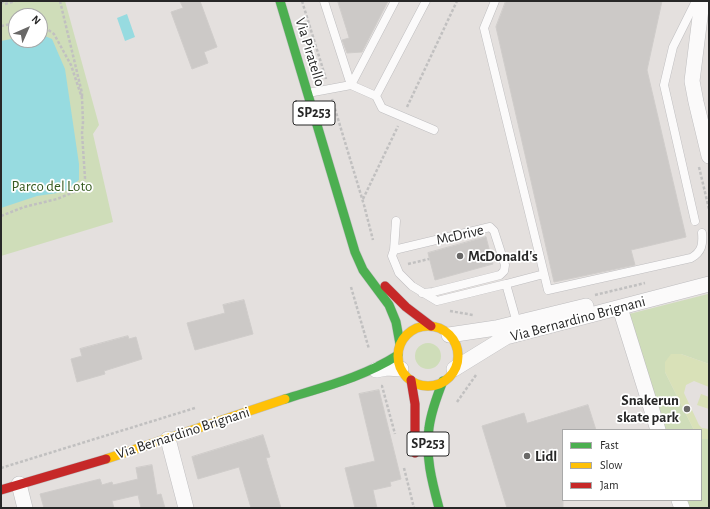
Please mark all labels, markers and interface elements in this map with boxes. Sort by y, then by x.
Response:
north arrow [8,8,48,48]
text: N [30,13,43,26]
street label: Via Piratello [291,16,329,88]
road number: SP253 [293,101,335,125]
park label: Parco del Loto [12,177,92,195]
street label: McDrive [435,221,485,249]
place label: McDonald's [468,247,538,265]
marker: McDonald's [455,251,465,261]
street label: Via Bernardino Brignani [509,292,647,346]
place label: Snakerun skate park [617,391,679,426]
street label: Via Bernardino Brignani [114,403,252,463]
marker: Snakerun skate park [682,404,692,414]
legend [562,429,702,501]
road number: SP253 [407,432,449,456]
text: Fast [600,439,619,451]
place label: Lidl [535,447,557,465]
marker: Lidl [522,451,532,461]
text: Slow [600,459,622,471]
text: Jam [600,479,619,491]

